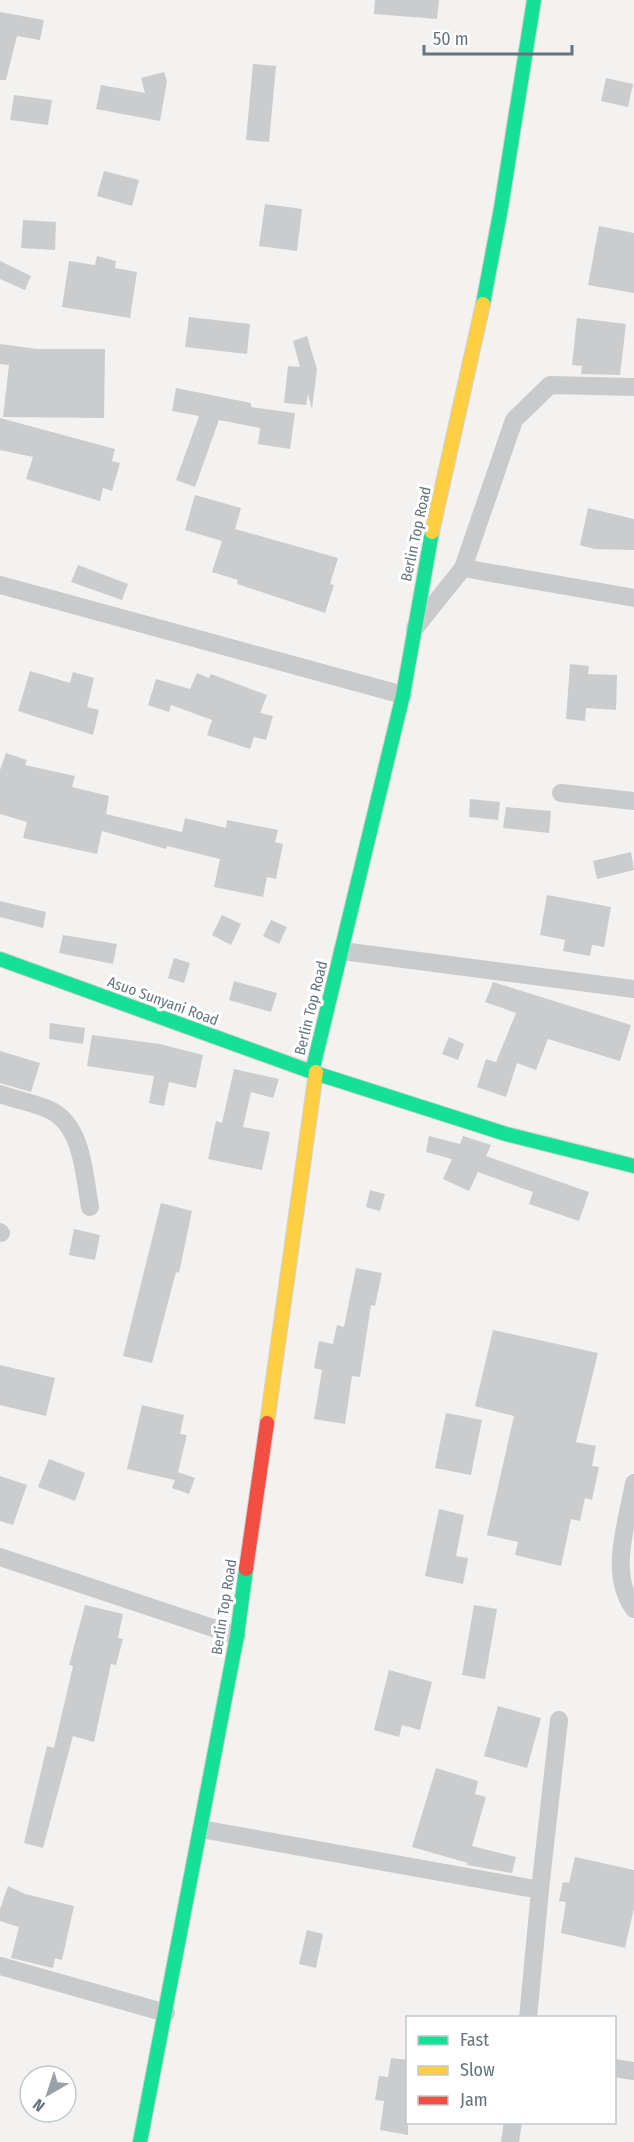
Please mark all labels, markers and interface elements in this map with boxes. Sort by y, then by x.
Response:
scale bar [424,18,572,56]
text: 50 m [433,28,469,50]
street label: Berlin Top Road [397,485,435,583]
street label: Berlin Top Road [291,959,331,1057]
street label: Asuo Sunyani Road [105,973,221,1029]
street label: Berlin Top Road [208,1558,240,1656]
legend [406,2016,616,2124]
text: Fast [460,2029,489,2051]
text: Slow [460,2059,495,2081]
north arrow [18,2064,78,2124]
text: Jam [460,2089,488,2111]
text: N [29,2095,49,2116]

